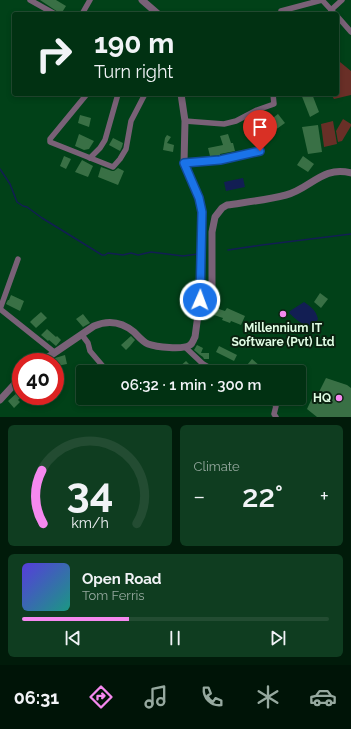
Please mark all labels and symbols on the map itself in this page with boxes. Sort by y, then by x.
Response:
pin [243,110,277,151]
position arrow [179,279,221,321]
marker: Millennium IT Software (Pvt) Ltd [278,309,288,319]
place label: Millennium IT Software (Pvt) Ltd [231,321,335,349]
speed limit sign: 40 [12,353,64,405]
place label: HQ [313,391,331,405]
marker: HQ [334,393,344,403]

